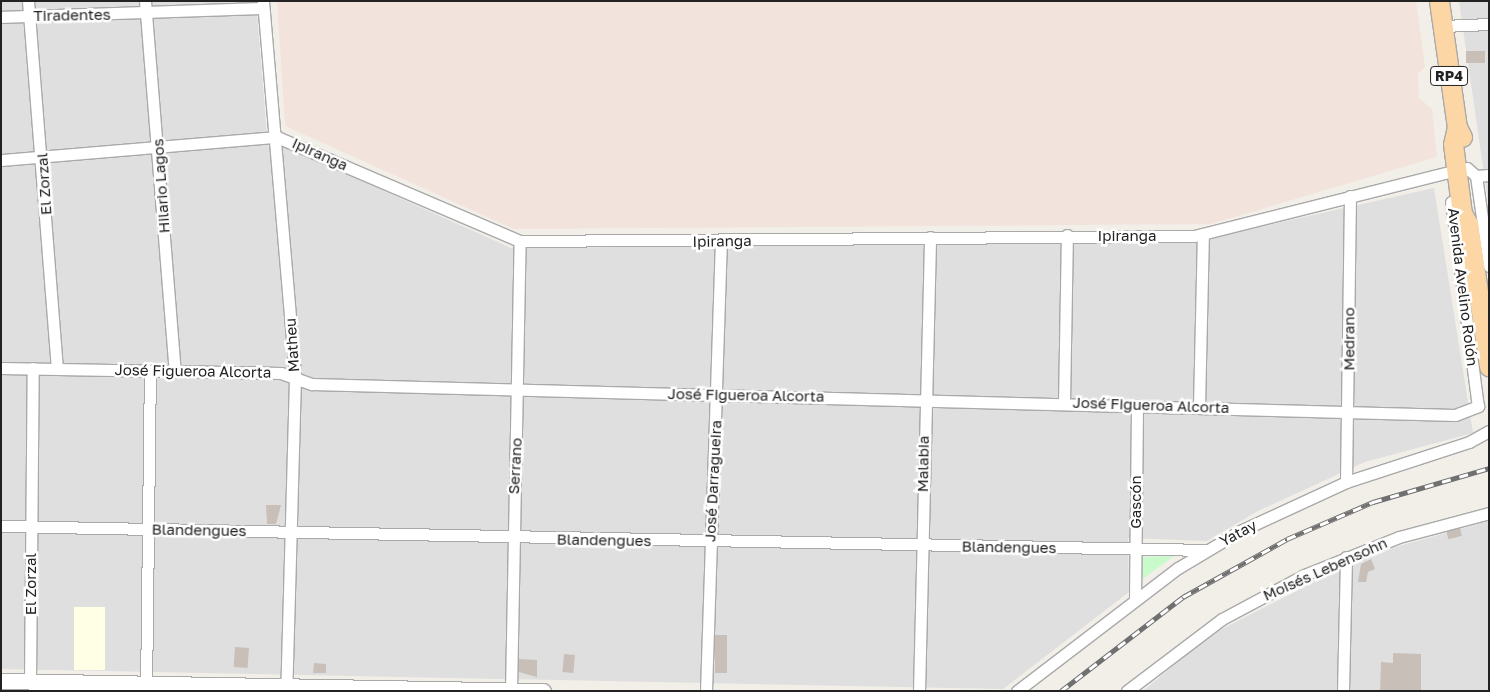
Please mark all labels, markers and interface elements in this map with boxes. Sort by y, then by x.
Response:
street label: Tiradentes [33,5,111,25]
road number: RP4 [1429,64,1469,88]
street label: Ipiranga [289,134,351,174]
street label: Hilario Lagos [149,138,173,234]
street label: El Zorzal [33,152,55,216]
street label: Avenida Avelino Rolón [1444,207,1482,367]
street label: Ipiranga [1097,227,1157,245]
street label: Ipiranga [692,231,752,251]
street label: Medrano [1340,307,1358,371]
street label: Matheu [281,317,303,373]
street label: José Figueroa Alcorta [114,361,272,381]
street label: José Figueroa Alcorta [667,385,825,405]
street label: José Figueroa Alcorta [1072,393,1230,417]
street label: José Darragueira [701,420,725,542]
street label: Malabia [914,436,932,492]
street label: Serrano [505,437,525,495]
street label: Gascón [1127,475,1145,529]
street label: Yatay [1216,516,1260,550]
street label: Blandengues [152,520,246,540]
street label: Blandengues [557,530,651,550]
street label: Moisés Lebensohn [1260,534,1390,604]
street label: Blandengues [962,537,1056,557]
street label: El Zorzal [22,553,40,615]

